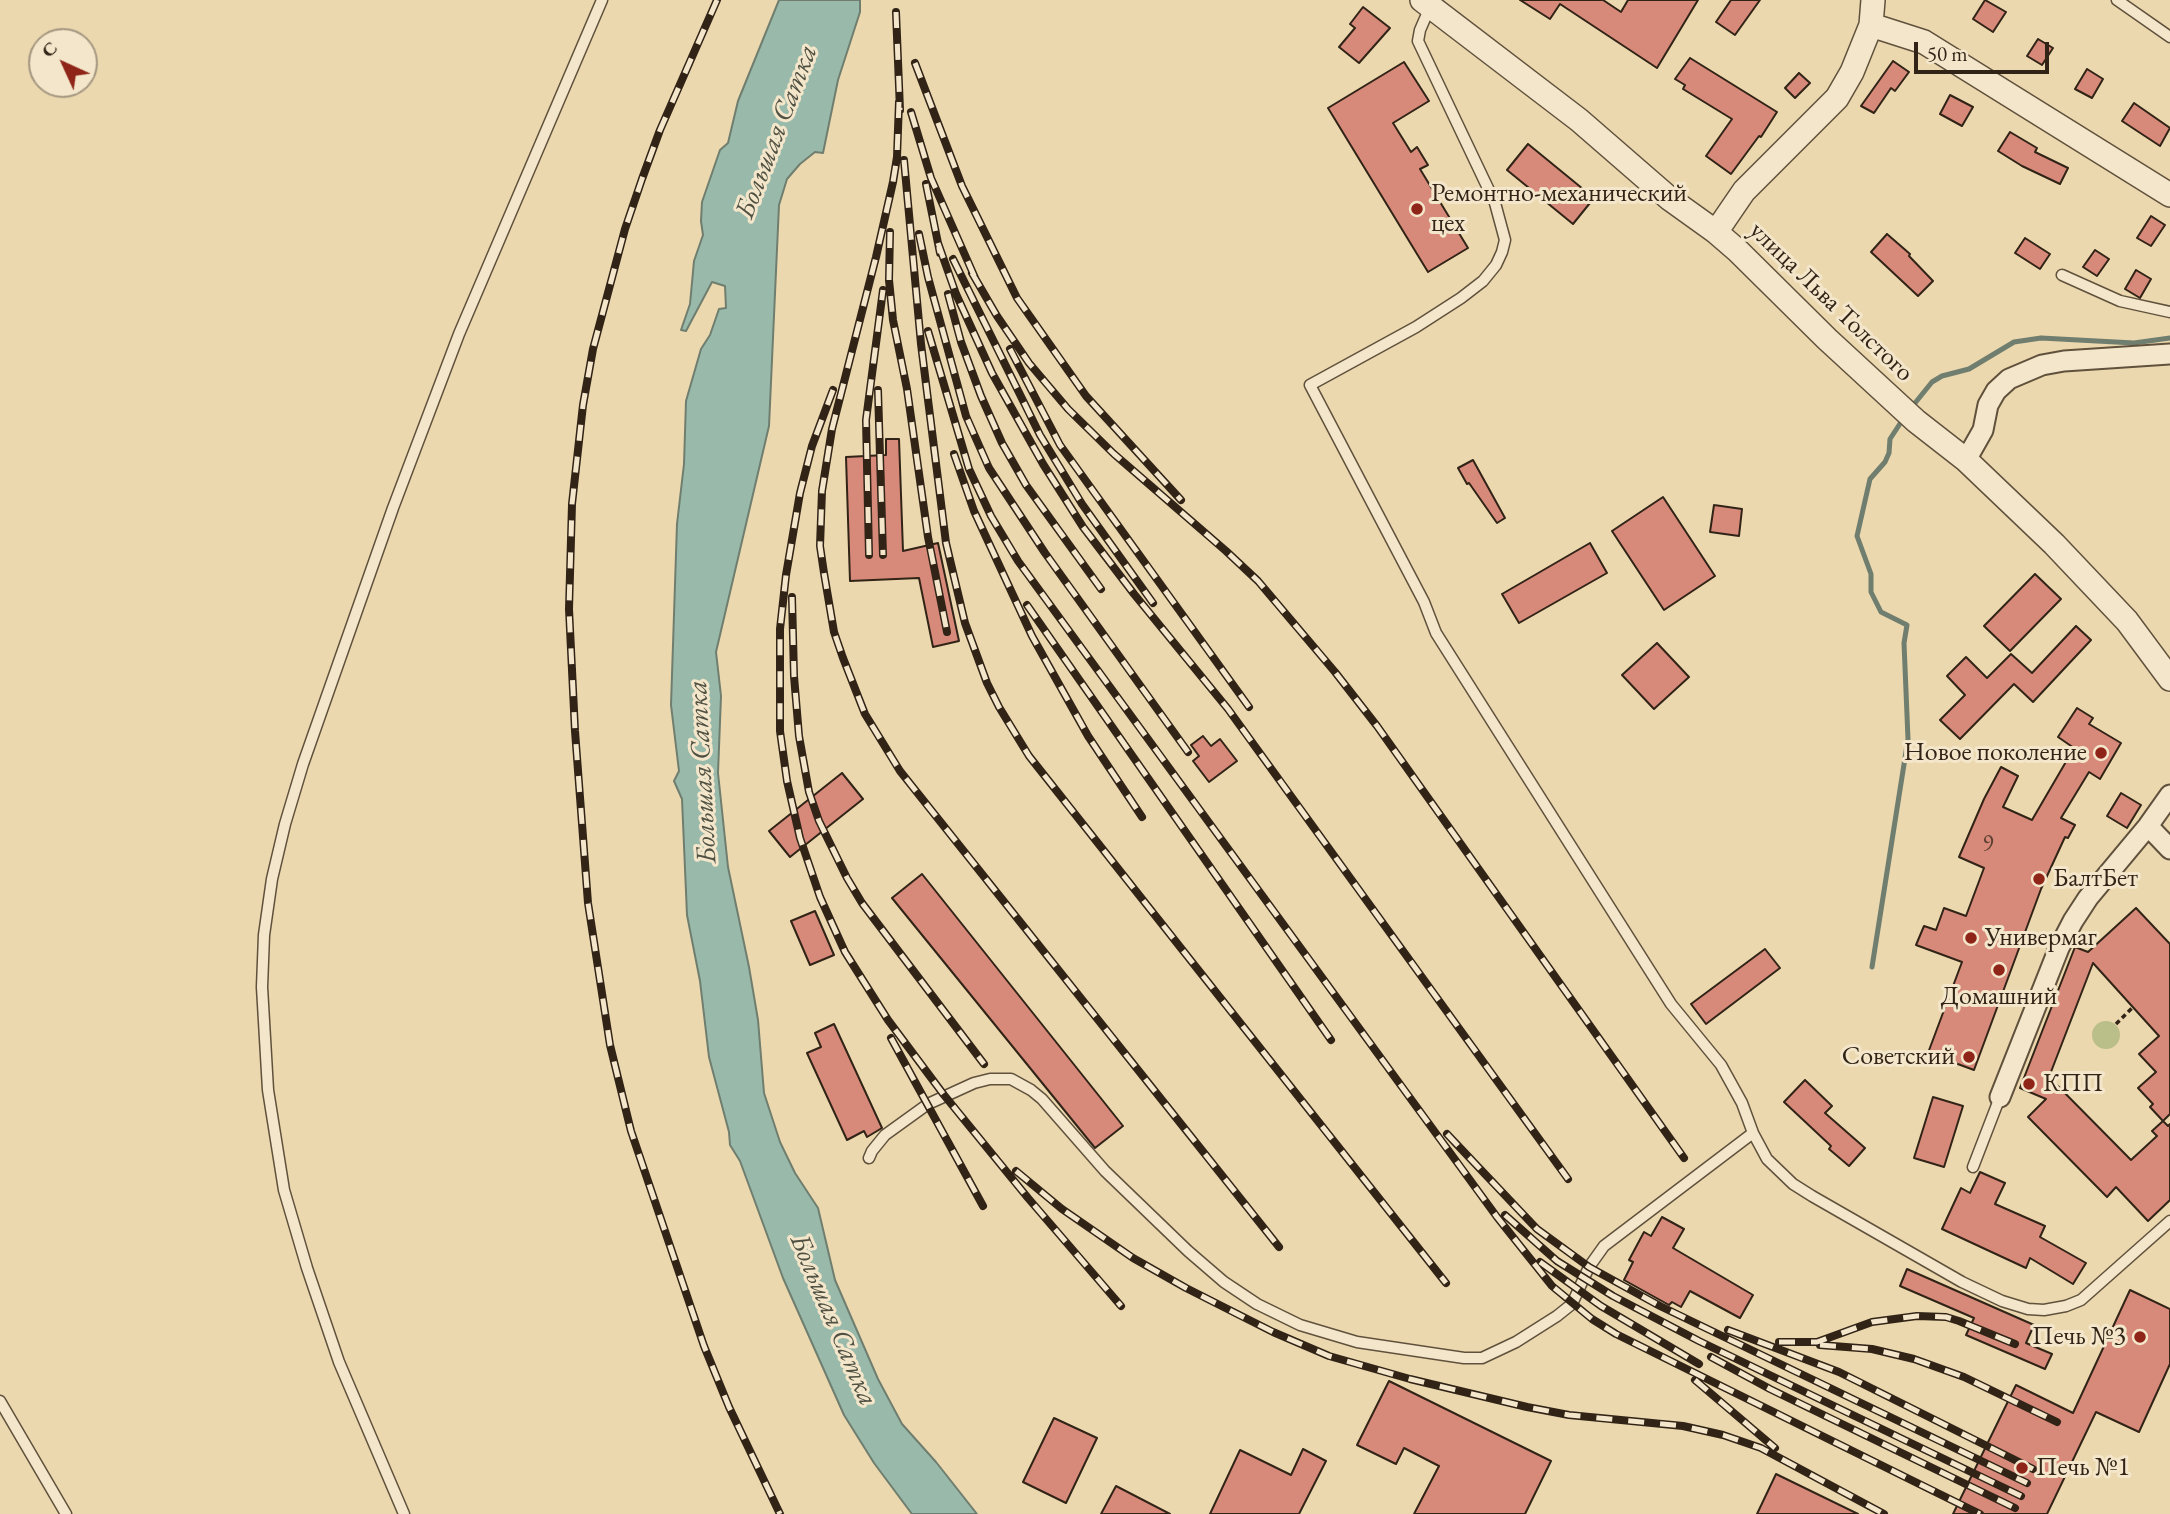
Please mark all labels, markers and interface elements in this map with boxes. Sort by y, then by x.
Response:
north arrow [28,28,98,98]
scale bar [1918,28,2053,72]
text: С [36,36,63,63]
water label: Большая Сатка [728,40,826,224]
text: 50 m [1927,40,1968,67]
place label: Ремонтно-механический цех [1431,178,1687,240]
marker: Ремонтно-механический цех [1409,201,1425,217]
street label: улица Льва Толстого [1742,216,1920,388]
water label: Большая Сатка [681,680,725,864]
place label: Новое поколение [1904,737,2087,769]
marker: Новое поколение [2093,745,2109,761]
house number: 9 [1982,831,1994,859]
place label: БалтБет [2053,863,2138,895]
marker: БалтБет [2031,871,2047,887]
place label: Универмаг [1985,922,2097,954]
marker: Универмаг [1963,930,1979,946]
marker: Домашний [1991,962,2007,978]
place label: Домашний [1941,981,2057,1013]
place label: Советский [1842,1041,1955,1073]
marker: Советский [1961,1049,1977,1065]
place label: КПП [2043,1068,2103,1100]
marker: КПП [2021,1076,2037,1092]
water label: Большая Сатка [782,1229,884,1411]
place label: Печь №3 [2032,1321,2126,1353]
marker: Печь №3 [2132,1329,2148,1345]
place label: Печь №1 [2036,1452,2130,1484]
marker: Печь №1 [2014,1460,2030,1476]

